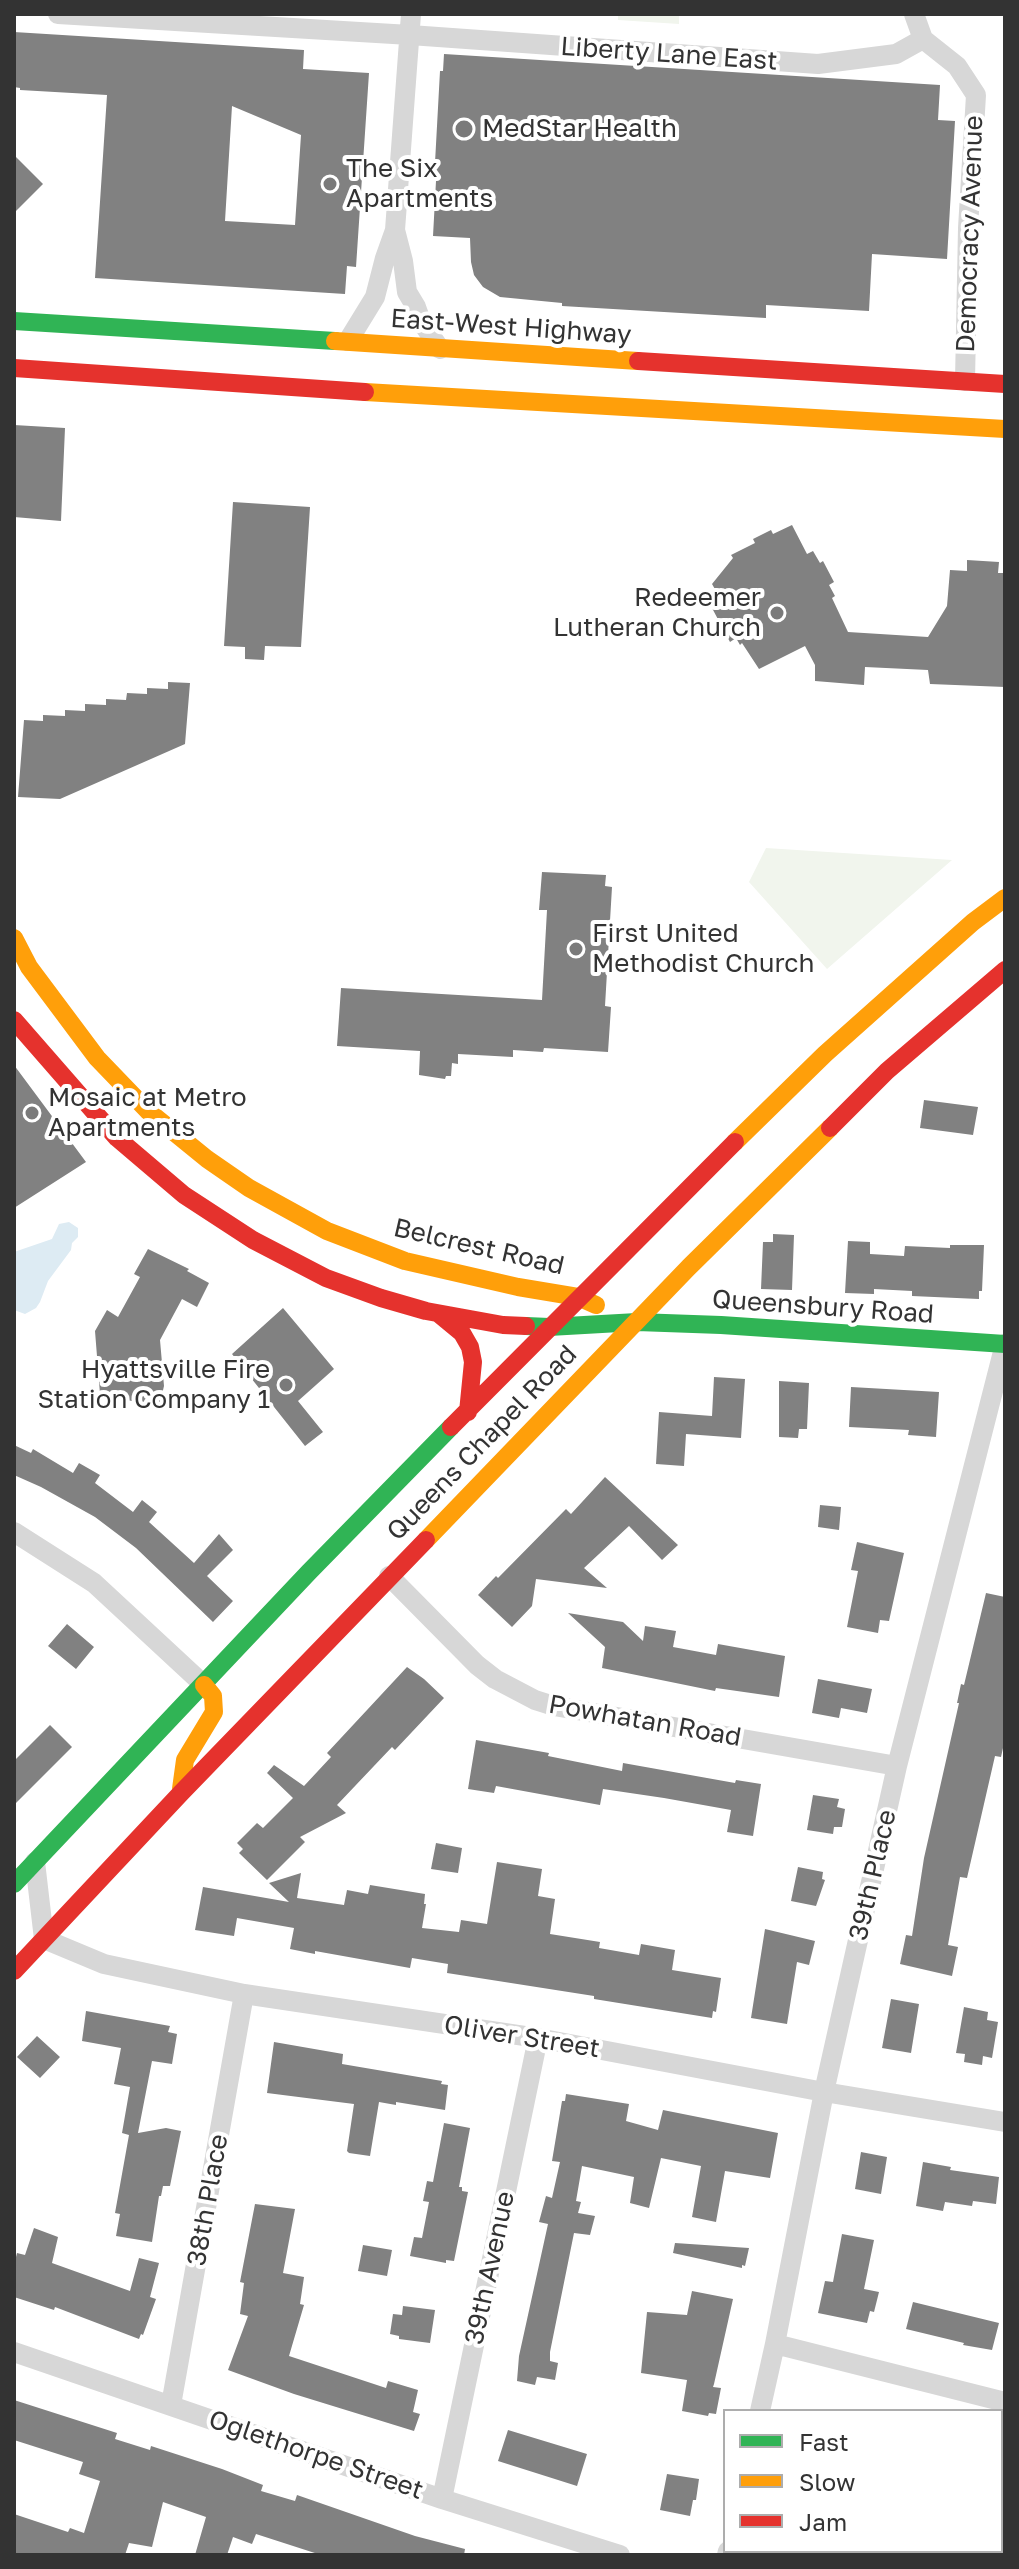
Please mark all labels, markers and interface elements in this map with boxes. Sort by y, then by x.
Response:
street label: Liberty Lane East [560,31,778,77]
place label: MedStar Health [482,113,677,145]
street label: Democracy Avenue [950,115,990,353]
marker: MedStar Health [453,118,475,140]
place label: The Six Apartments [346,153,493,214]
marker: The Six Apartments [321,175,339,193]
street label: East-West Highway [390,303,632,351]
place label: Redeemer Lutheran Church [553,582,761,644]
marker: Redeemer Lutheran Church [768,604,786,622]
place label: First United Methodist Church [592,918,815,980]
marker: First United Methodist Church [567,940,585,958]
place label: Mosaic at Metro Apartments [48,1082,247,1144]
marker: Mosaic at Metro Apartments [23,1104,41,1122]
street label: Belcrest Road [391,1212,567,1282]
street label: Queensbury Road [711,1284,935,1330]
street label: Queens Chapel Road [381,1339,583,1547]
place label: Hyattsville Fire Station Company 1 [37,1354,270,1416]
marker: Hyattsville Fire Station Company 1 [277,1376,295,1394]
street label: Powhatan Road [546,1689,744,1753]
street label: 39th Place [843,1807,903,1943]
street label: Oliver Street [442,2009,602,2065]
street label: 38th Place [181,2132,235,2268]
street label: 39th Avenue [459,2189,521,2347]
street label: Oglethorpe Street [205,2404,427,2506]
legend [723,2409,1003,2553]
text: Fast [799,2427,849,2456]
text: Slow [799,2467,855,2496]
text: Jam [799,2507,847,2536]

